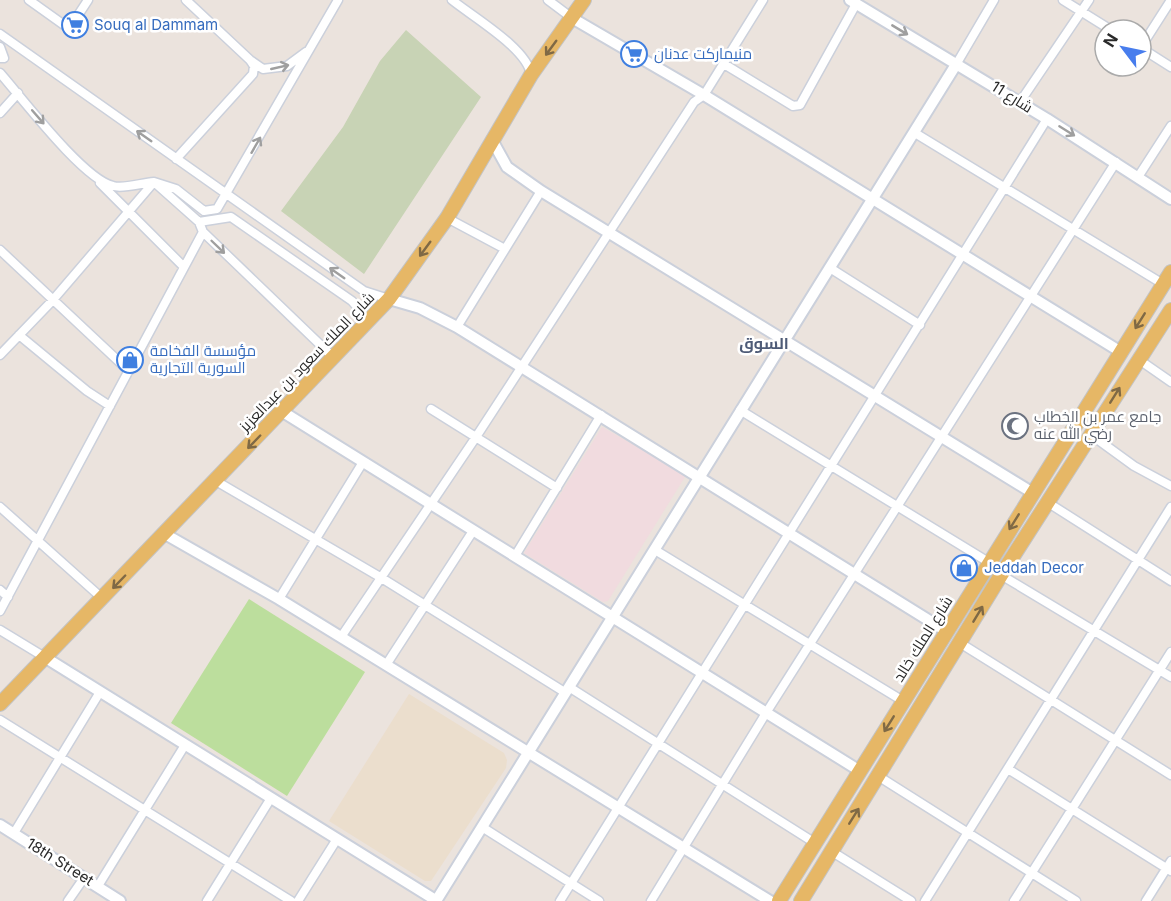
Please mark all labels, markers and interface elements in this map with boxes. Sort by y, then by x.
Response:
supermarket icon: Souq al Dammam [60,10,90,40]
place label: Souq al Dammam [94,15,218,34]
north arrow [1093,18,1153,78]
one-way arrow [891,24,908,36]
text: N [1099,30,1122,51]
supermarket icon: منيماركت عدنان [619,39,649,69]
one-way arrow [544,40,557,56]
place label: منيماركت عدنان [654,44,752,64]
one-way arrow [270,61,290,72]
street label: شارع 11 [987,76,1037,118]
one-way arrow [32,109,45,125]
one-way arrow [1058,125,1075,138]
one-way arrow [136,130,152,142]
one-way arrow [250,137,262,154]
one-way arrow [210,239,225,254]
one-way arrow [419,240,431,256]
one-way arrow [330,267,346,279]
street label: شارع الملك سعود بن عبدالعزيز [234,288,380,437]
one-way arrow [1133,312,1145,329]
district label: السوق [739,333,789,353]
place label: مؤسسة الفخامة السورية التجارية [150,341,256,377]
shop icon: مؤسسة الفخامة السورية التجارية [115,345,145,375]
one-way arrow [1109,387,1121,404]
place label: جامع عمر بن الخطاب رضي الله عنه [1034,407,1161,446]
mosque icon: جامع عمر بن الخطاب رضي الله عنه [1000,411,1030,441]
one-way arrow [247,434,261,449]
one-way arrow [1008,513,1020,530]
shop icon: Jeddah Decor [949,553,979,583]
place label: Jeddah Decor [984,558,1084,577]
one-way arrow [112,574,126,589]
street label: شارع الملك خالد [889,592,958,686]
one-way arrow [972,606,984,623]
one-way arrow [883,715,896,732]
one-way arrow [847,807,860,824]
street label: 18th Street [23,833,97,890]

